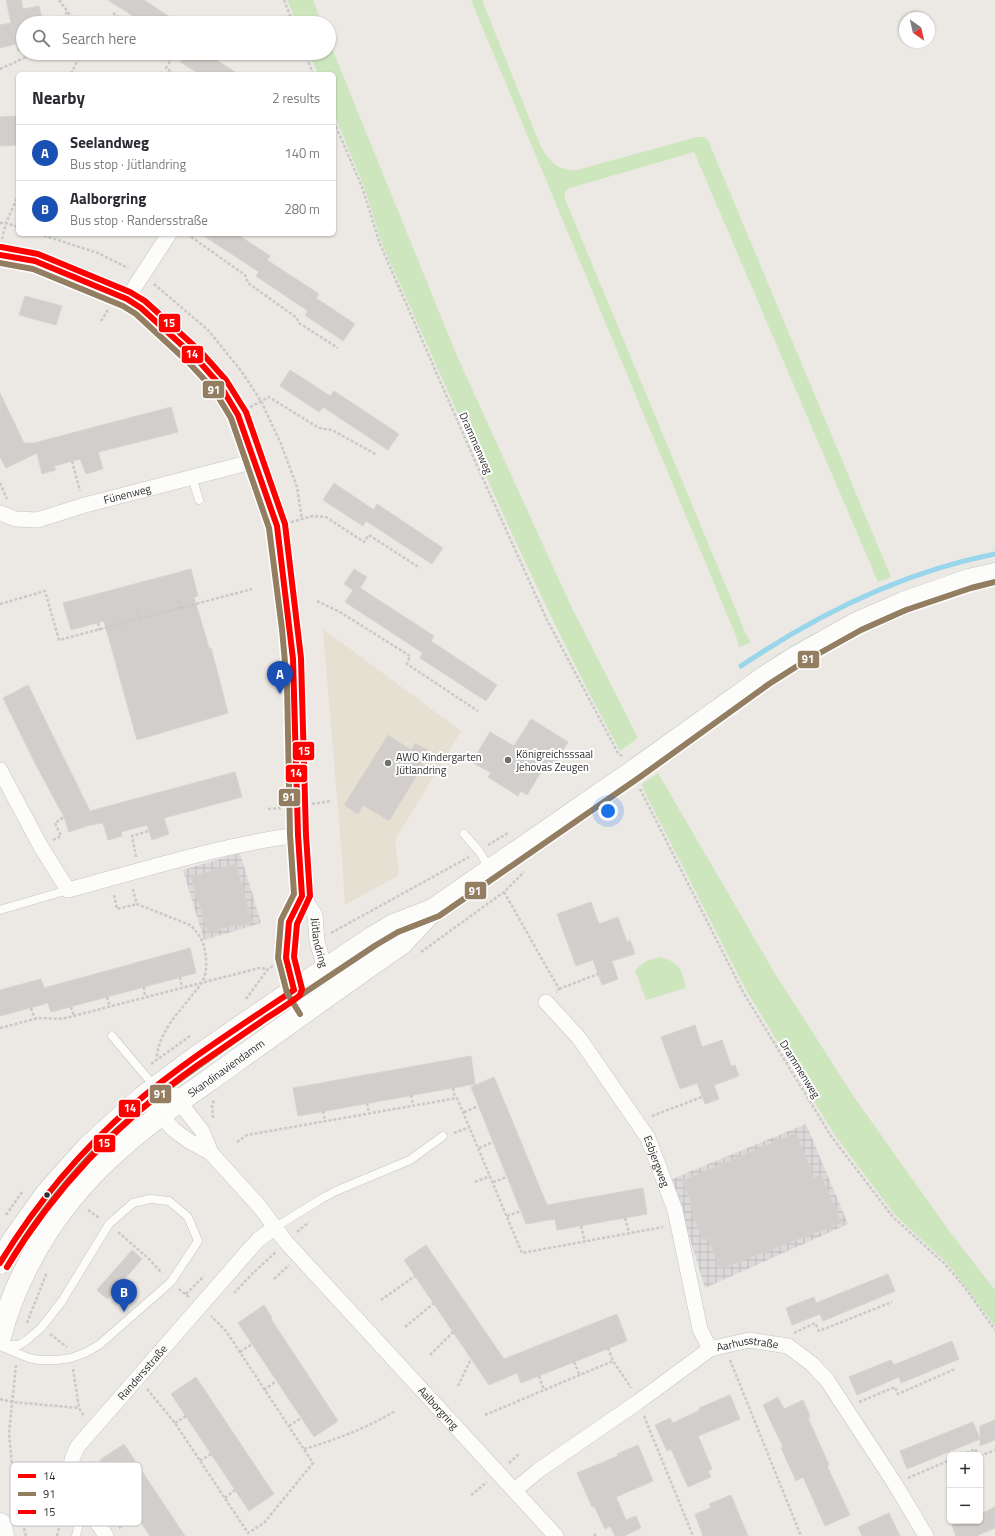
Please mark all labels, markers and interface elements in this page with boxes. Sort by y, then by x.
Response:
north arrow [899,12,935,48]
search box [16,16,336,60]
icon: search [30,27,52,49]
text: Search here [62,27,136,50]
text: Nearby [32,85,85,111]
text: 2 results [272,88,320,108]
text: Seelandweg [70,131,149,154]
text: A [41,143,49,163]
text: 140 m [284,143,320,163]
text: Bus stop · Jütlandring [70,154,186,174]
text: Aalborgring [70,187,146,210]
text: B [41,199,49,219]
text: 280 m [284,199,320,219]
text: Bus stop · Randersstraße [70,210,208,230]
line badge: 15 [158,313,181,333]
text: 15 [163,315,175,331]
line badge: 14 [181,345,204,364]
text: 14 [186,346,198,362]
line badge: 91 [202,380,225,399]
text: 91 [208,382,220,398]
street label: Drammenweg [455,410,497,477]
street label: Fünenweg [102,480,153,508]
line badge: 91 [797,650,820,669]
text: 91 [802,651,814,667]
pin: A [267,661,293,694]
line badge: 15 [292,741,315,761]
text: 15 [298,743,310,759]
place label: Königreichsssaal Jehovas Zeugen [516,746,593,775]
place label: AWO Kindergarten Jütlandring [396,749,482,778]
marker: Königreichsssaal Jehovas Zeugen [503,755,513,765]
marker: AWO Kindergarten Jütlandring [383,758,393,768]
line badge: 14 [285,764,308,783]
text: 14 [290,765,302,781]
line badge: 91 [278,788,301,807]
text: 91 [283,789,295,805]
your location [598,801,618,821]
line badge: 91 [464,881,487,900]
text: 91 [469,883,481,899]
street label: Jütlandring [307,917,332,970]
street label: Skandinaviendamm [184,1035,268,1101]
street label: Drammenweg [776,1037,824,1101]
line badge: 91 [149,1084,172,1104]
text: 91 [154,1086,166,1102]
line badge: 14 [118,1099,141,1118]
text: 14 [124,1100,136,1116]
street label: Esbjergweg [640,1133,674,1189]
line badge: 15 [93,1134,116,1153]
text: 15 [98,1135,110,1151]
unlabelled marker [42,1190,52,1200]
pin: B [111,1279,137,1312]
street label: Aarhusstraße [715,1332,780,1355]
street label: Randersstraße [114,1341,171,1404]
street label: Aalborgring [414,1383,463,1433]
map controls [947,1452,983,1524]
button: + [947,1452,983,1488]
legend [10,1462,142,1526]
text: 14 [43,1468,55,1484]
text: 91 [43,1486,55,1502]
button: − [947,1488,983,1524]
text: 15 [43,1504,55,1520]

